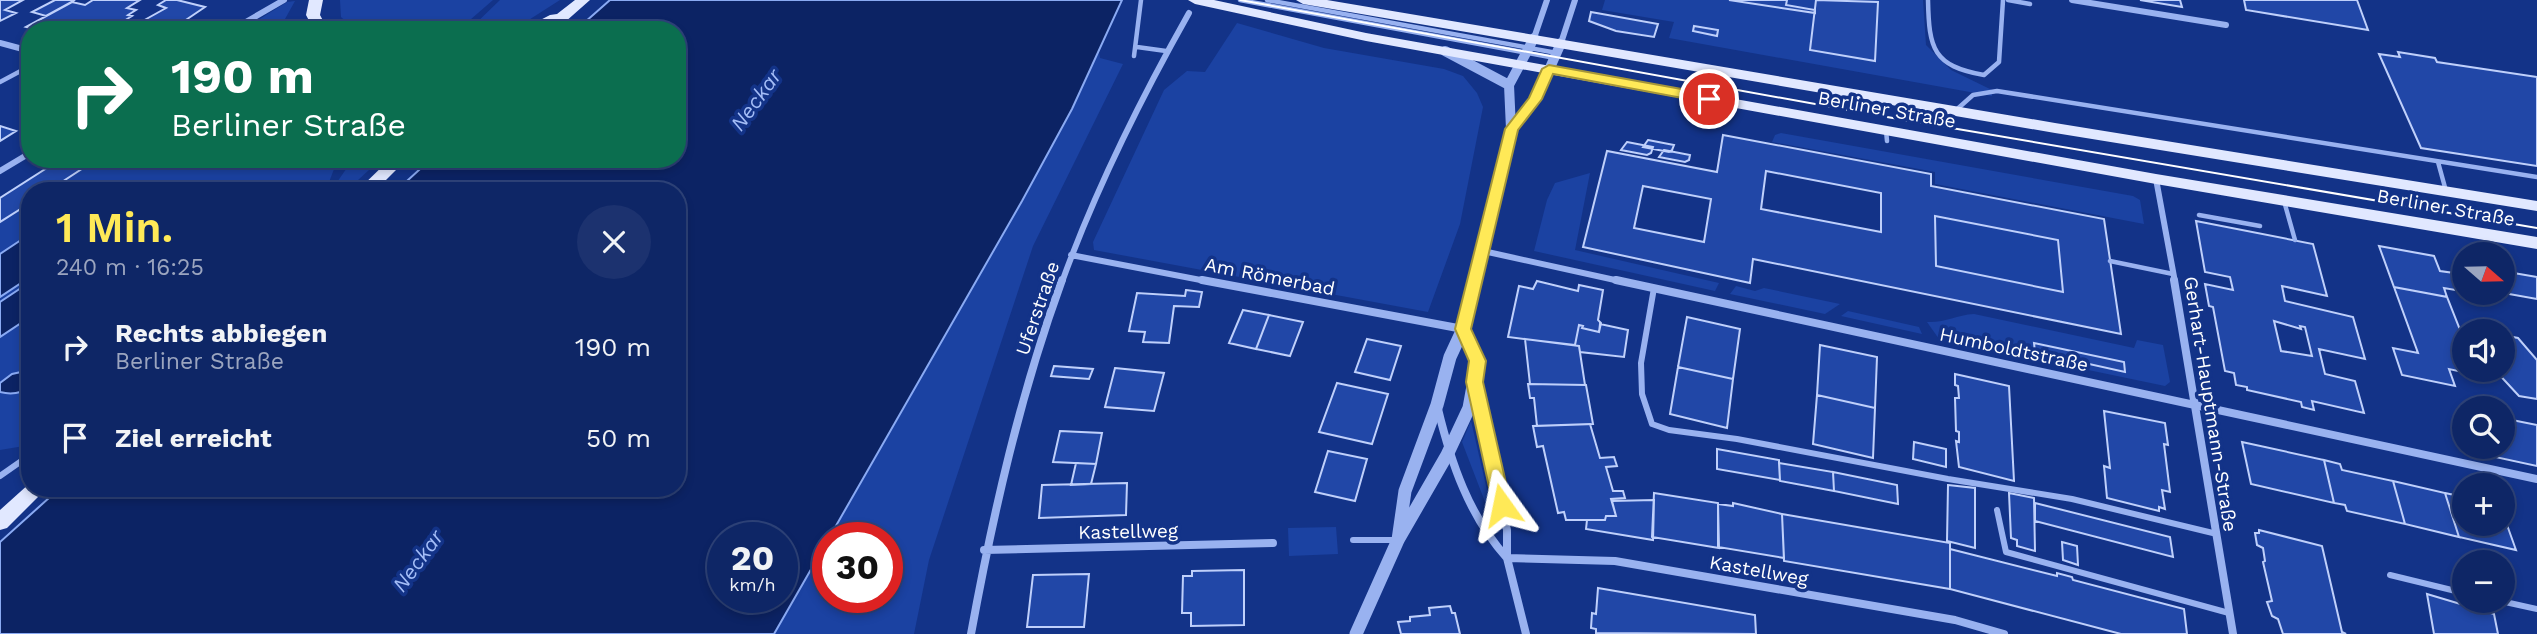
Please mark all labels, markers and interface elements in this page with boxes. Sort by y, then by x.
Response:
text: 190 m [171,47,314,105]
icon: right [56,49,147,140]
water label: Neckar [725,63,787,135]
pin [1679,69,1739,129]
icon: arrive [1690,80,1728,118]
street label: Berliner Straße [1816,86,1958,133]
text: Berliner Straße [171,106,406,144]
street label: Berliner Straße [2375,184,2517,231]
text: 1 Min. [56,203,173,252]
button: close [577,205,651,279]
north arrow [2452,242,2515,304]
map controls [2452,242,2515,613]
street label: Am Römerbad [1203,253,1337,300]
text: 240 m · 16:25 [56,254,204,281]
street label: Uferstraße [1011,258,1064,358]
street label: Gerhart-Hauptmann-Straße [2179,275,2242,533]
text: Rechts abbiegen [115,318,327,348]
button: sound [2452,319,2515,382]
street label: Humboldtstraße [1937,322,2090,376]
icon: right [56,328,94,366]
text: 190 m [575,332,651,362]
text: Berliner Straße [115,348,284,375]
button: search [2452,396,2515,459]
icon: arrive [56,419,94,457]
text: Ziel erreicht [115,423,272,453]
text: 50 m [586,423,651,453]
position arrow [1465,468,1539,542]
button: + [2452,473,2515,536]
street label: Kastellweg [1078,519,1179,544]
speed limit sign: 30 [812,522,903,613]
water label: Neckar [387,524,449,596]
text: 20 [731,537,774,579]
street label: Kastellweg [1708,550,1811,591]
button: − [2452,550,2515,613]
text: km/h [729,574,776,595]

